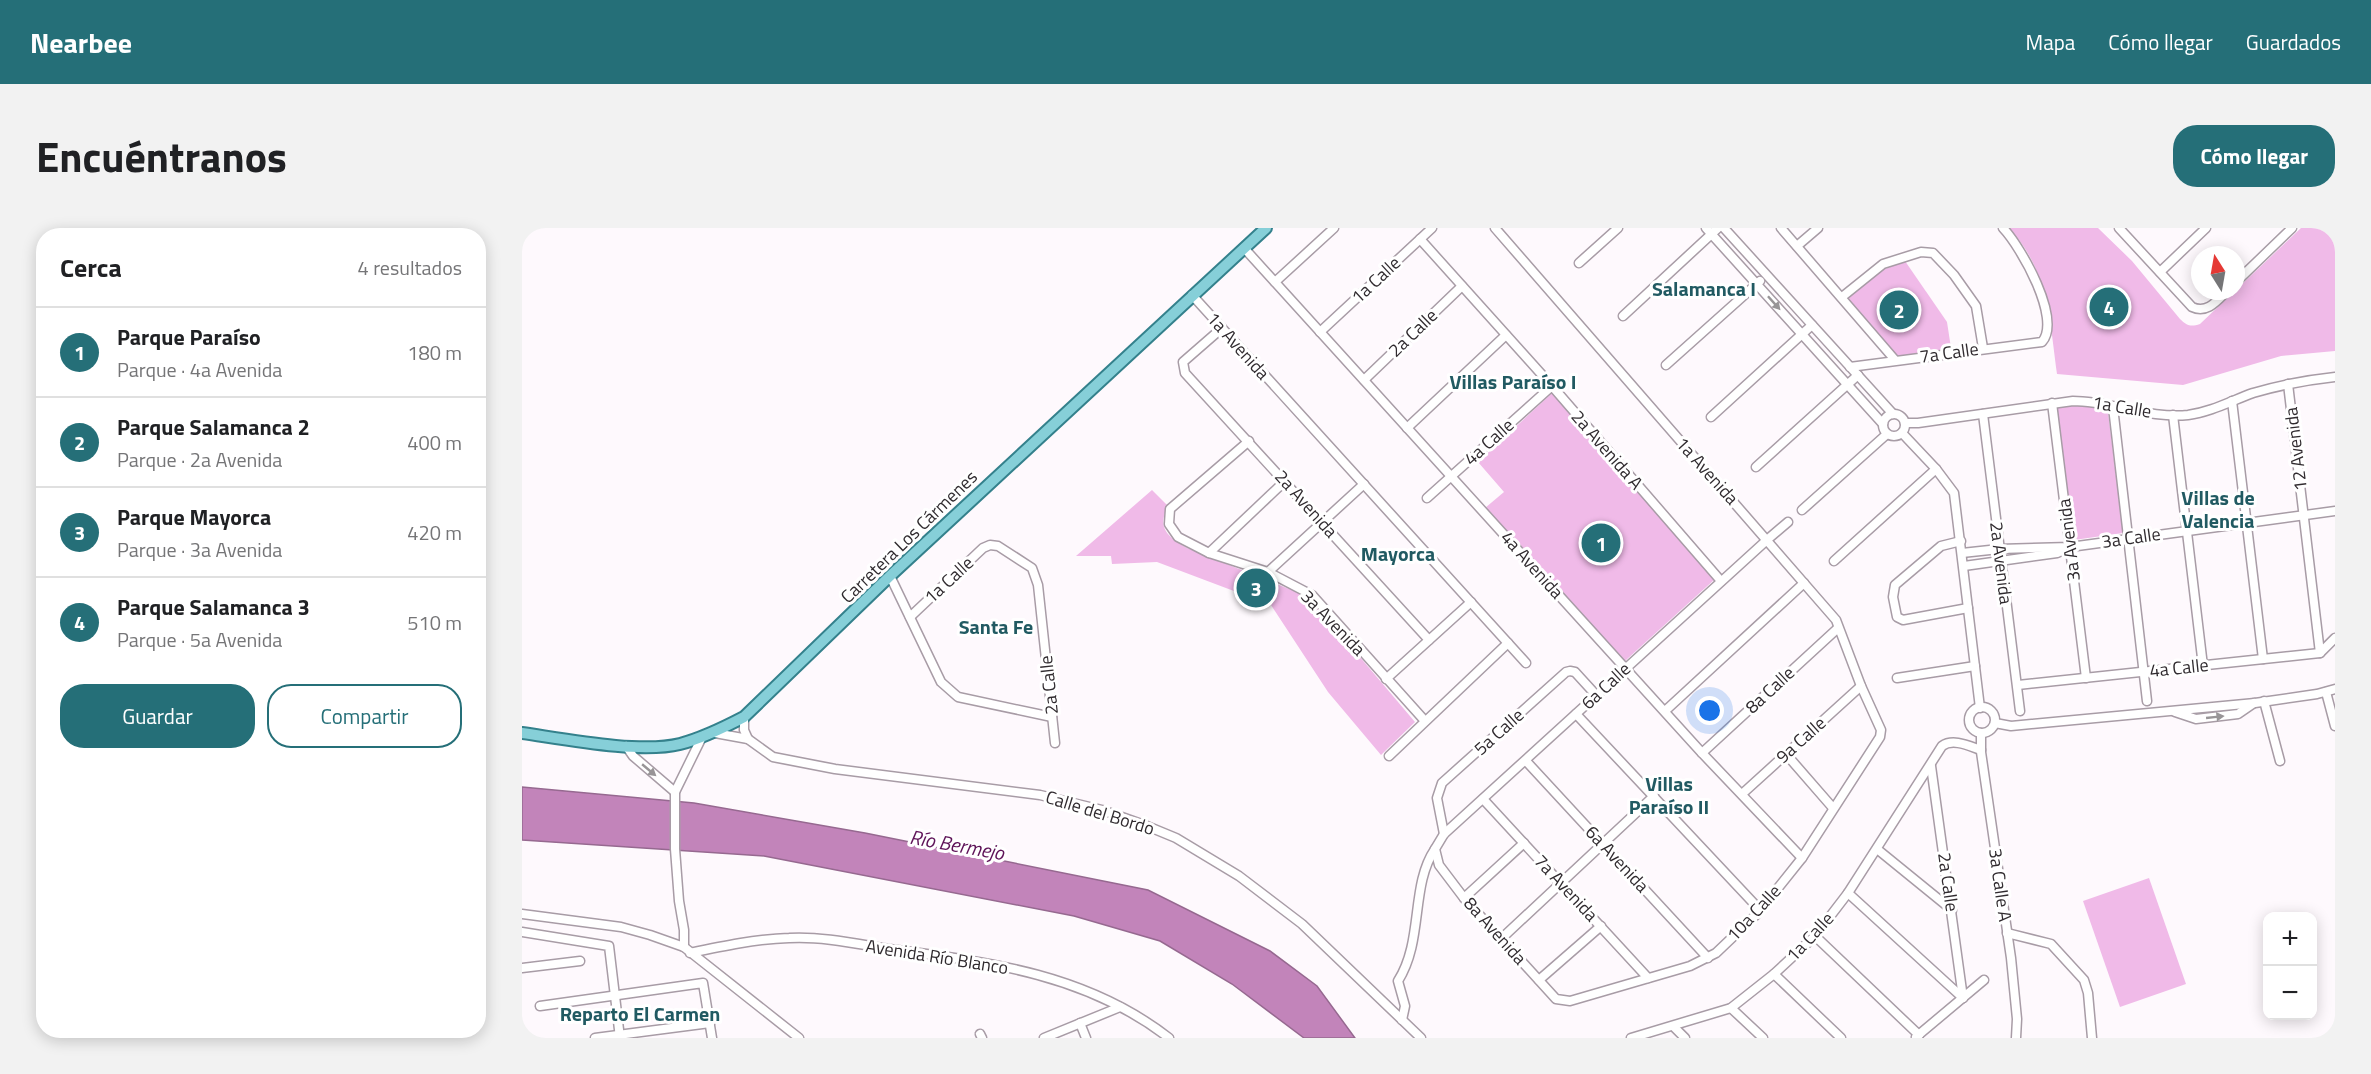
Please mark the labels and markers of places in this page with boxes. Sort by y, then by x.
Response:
pin: 4 [2090,284,2128,329]
pin: 2 [1880,288,1918,332]
pin: 1 [1582,520,1620,566]
pin: 3 [1236,566,1276,610]

